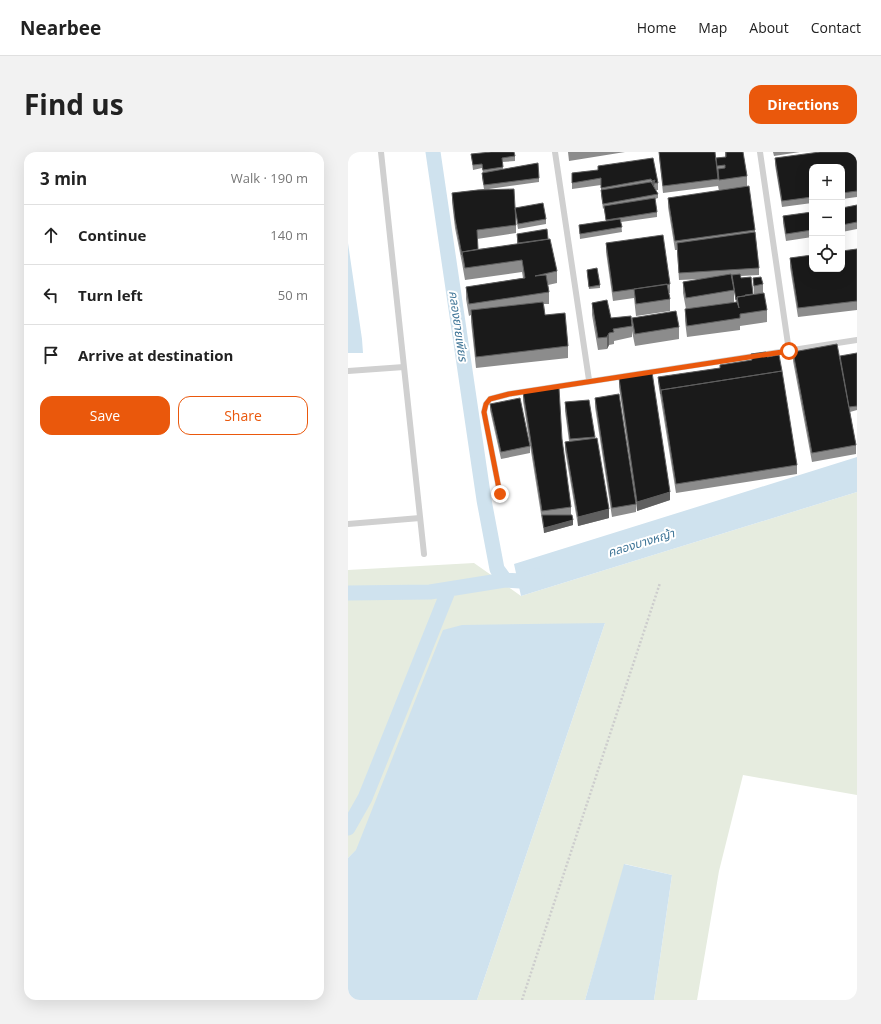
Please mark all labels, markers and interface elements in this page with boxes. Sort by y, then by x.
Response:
text: Nearbee [20,15,101,41]
text: Home [637,18,676,37]
text: Map [698,18,727,37]
text: About [749,18,789,37]
text: Contact [811,18,861,37]
text: Find us [24,85,124,123]
button: Directions [749,85,857,124]
map controls [809,164,845,272]
button: + [809,164,845,200]
text: 3 min [40,167,87,190]
text: Walk · 190 m [231,169,308,187]
button: − [809,200,845,236]
icon: ahead [40,224,62,246]
text: Continue [78,225,146,245]
text: 140 m [270,226,308,244]
button: locate [809,236,845,272]
icon: left [40,284,62,306]
text: Turn left [78,285,143,305]
text: 50 m [278,286,308,304]
water label: คลองยายเพียร [445,289,472,364]
route start [780,342,798,360]
icon: arrive [40,344,62,366]
text: Arrive at destination [78,345,233,365]
button: Save [40,396,170,435]
button: Share [178,396,308,435]
route end [491,485,509,503]
water label: คลองบางหญ้า [605,524,677,561]

